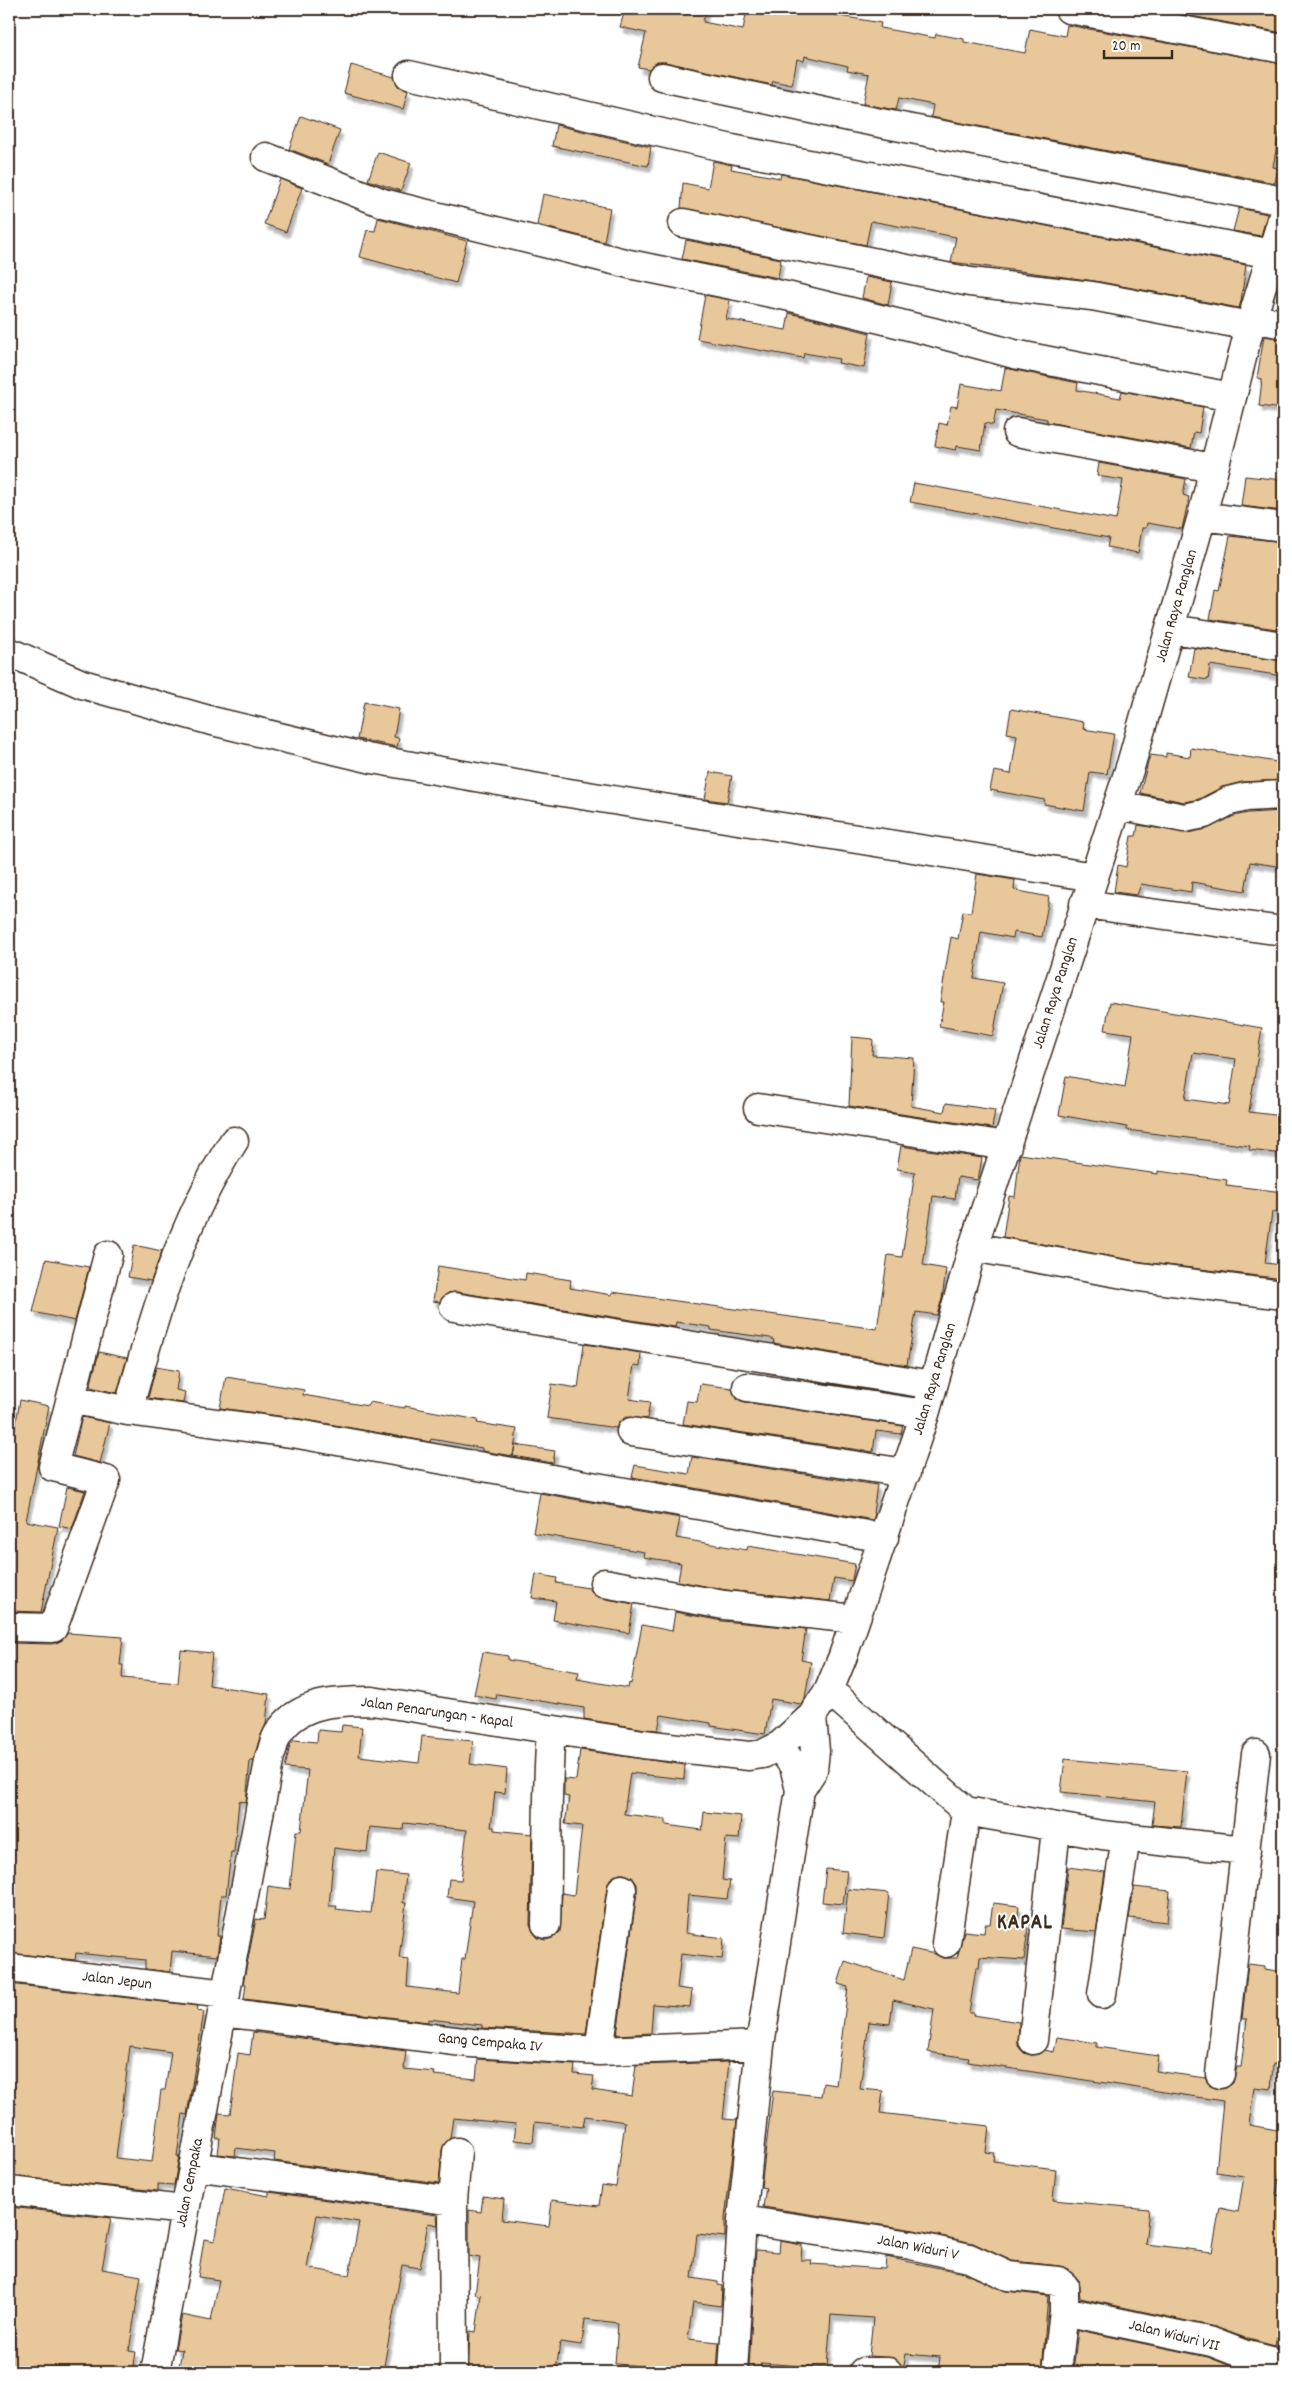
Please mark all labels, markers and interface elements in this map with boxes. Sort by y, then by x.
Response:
scale bar [1104,28,1172,60]
text: 20 m [1112,36,1140,58]
street label: Jalan Raya Panglan [1150,547,1204,665]
street label: Jalan Raya Panglan [1027,934,1085,1052]
street label: Jalan Raya Panglan [907,1320,963,1438]
street label: Jalan Penarungan - Kapal [359,1691,515,1735]
district label: KAPAL [997,1909,1053,1939]
street label: Jalan Jepun [81,1965,153,1997]
street label: Gang Cempaka IV [437,2027,544,2059]
street label: Jalan Cempaka [170,2136,210,2230]
street label: Jalan Widuri V [875,2229,961,2267]
street label: Jalan Widuri VII [1126,2314,1222,2358]

